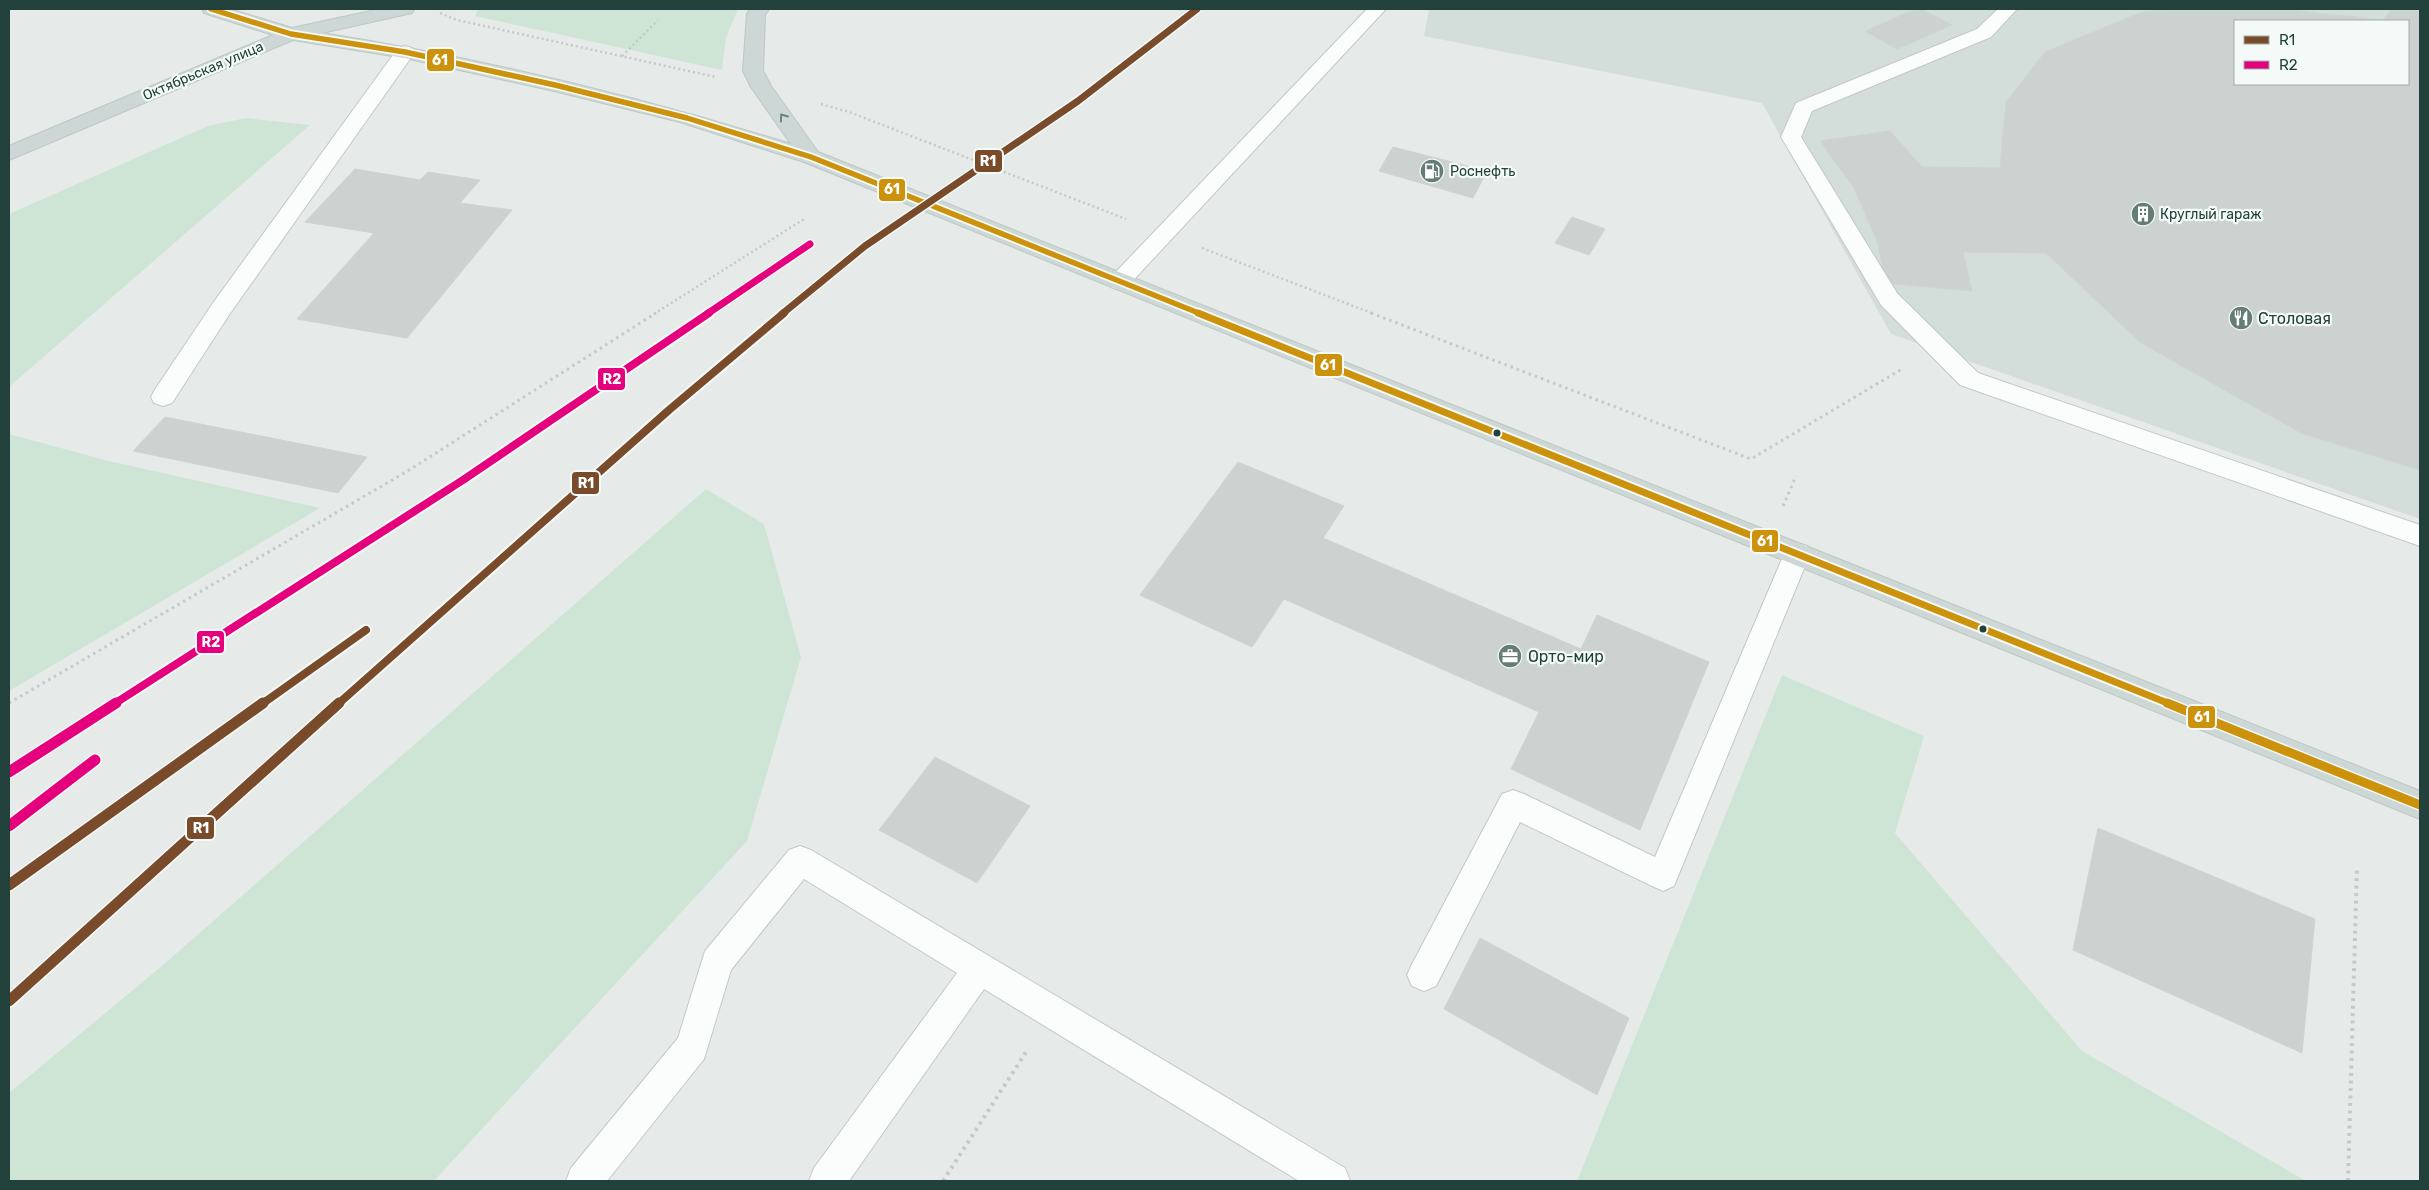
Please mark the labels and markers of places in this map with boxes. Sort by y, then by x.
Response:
fuel station icon: Роснефть [1419,158,1445,184]
place label: Роснефть [1450,163,1515,180]
building icon: Круглый гараж [2130,201,2156,227]
place label: Круглый гараж [2160,206,2261,223]
restaurant icon: Столовая [2228,305,2254,331]
place label: Столовая [2258,309,2331,328]
unlabelled marker [1492,428,1502,438]
unlabelled marker [1978,624,1988,634]
office icon: Орто-мир [1497,643,1523,669]
place label: Орто-мир [1528,647,1604,666]

